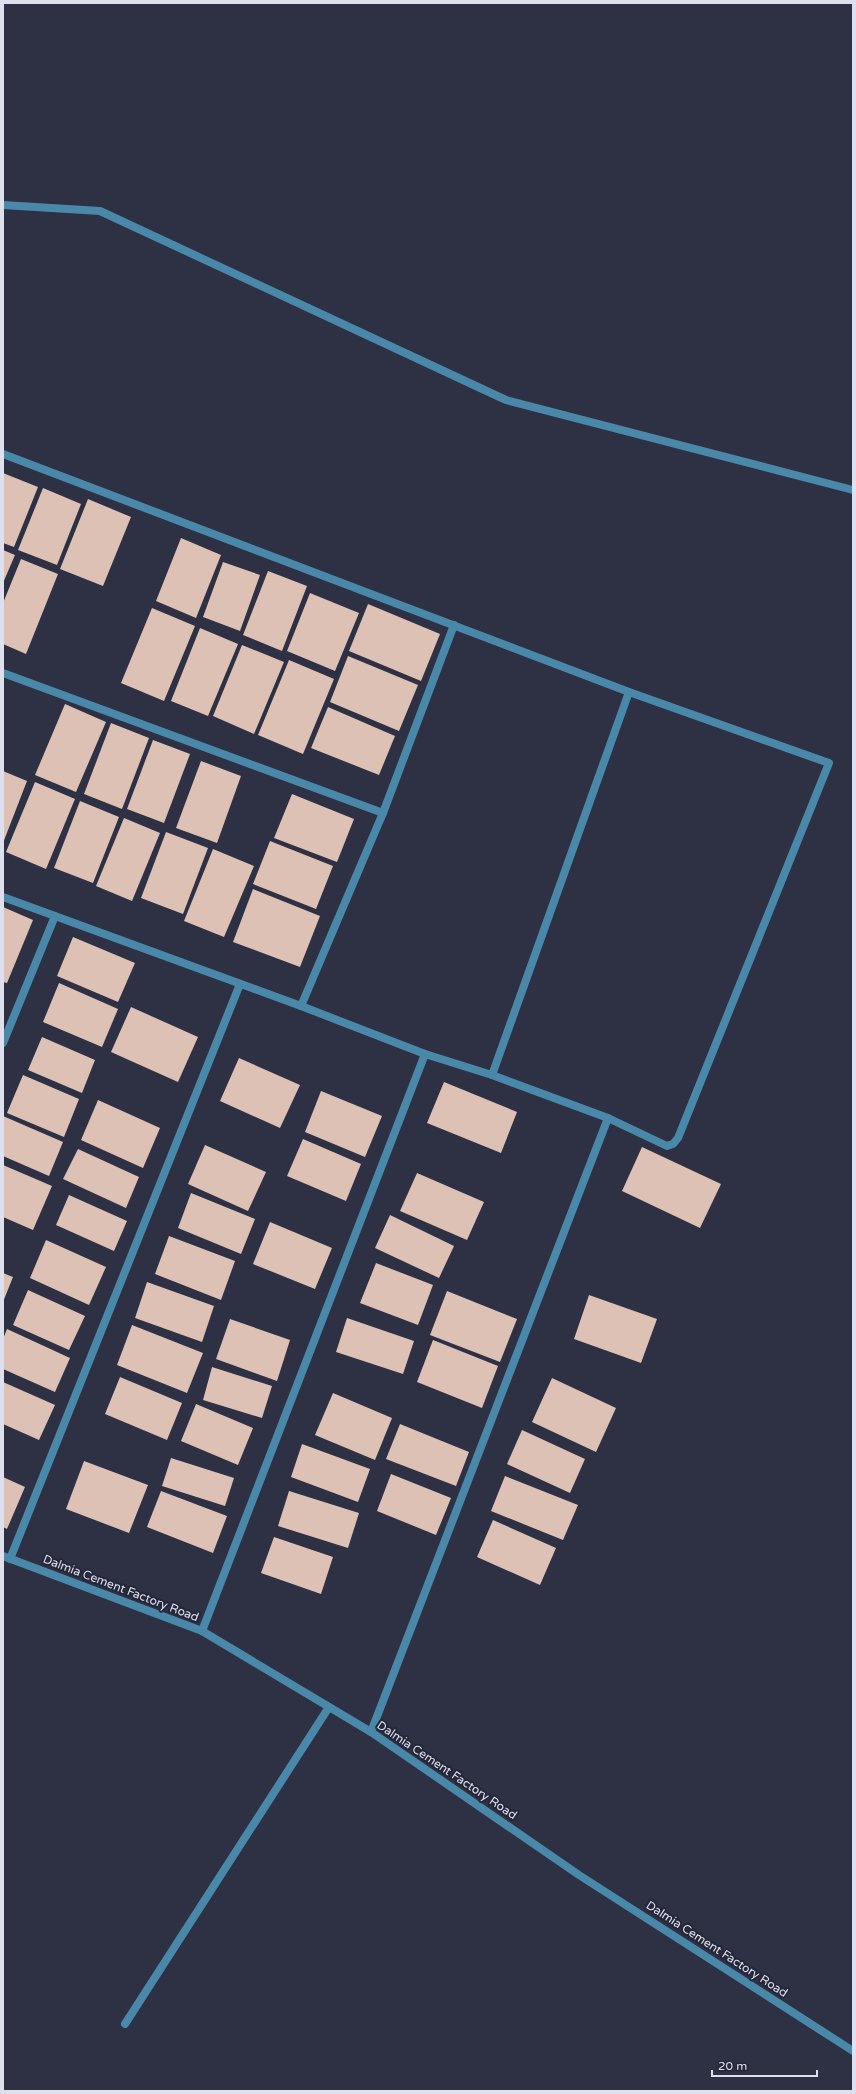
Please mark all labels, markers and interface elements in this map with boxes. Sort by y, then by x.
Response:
street label: Dalmia Cement Factory Road [41,1552,201,1624]
street label: Dalmia Cement Factory Road [374,1718,520,1822]
street label: Dalmia Cement Factory Road [644,1898,790,2000]
scale bar [712,2052,817,2078]
text: 20 m [718,2059,747,2073]

